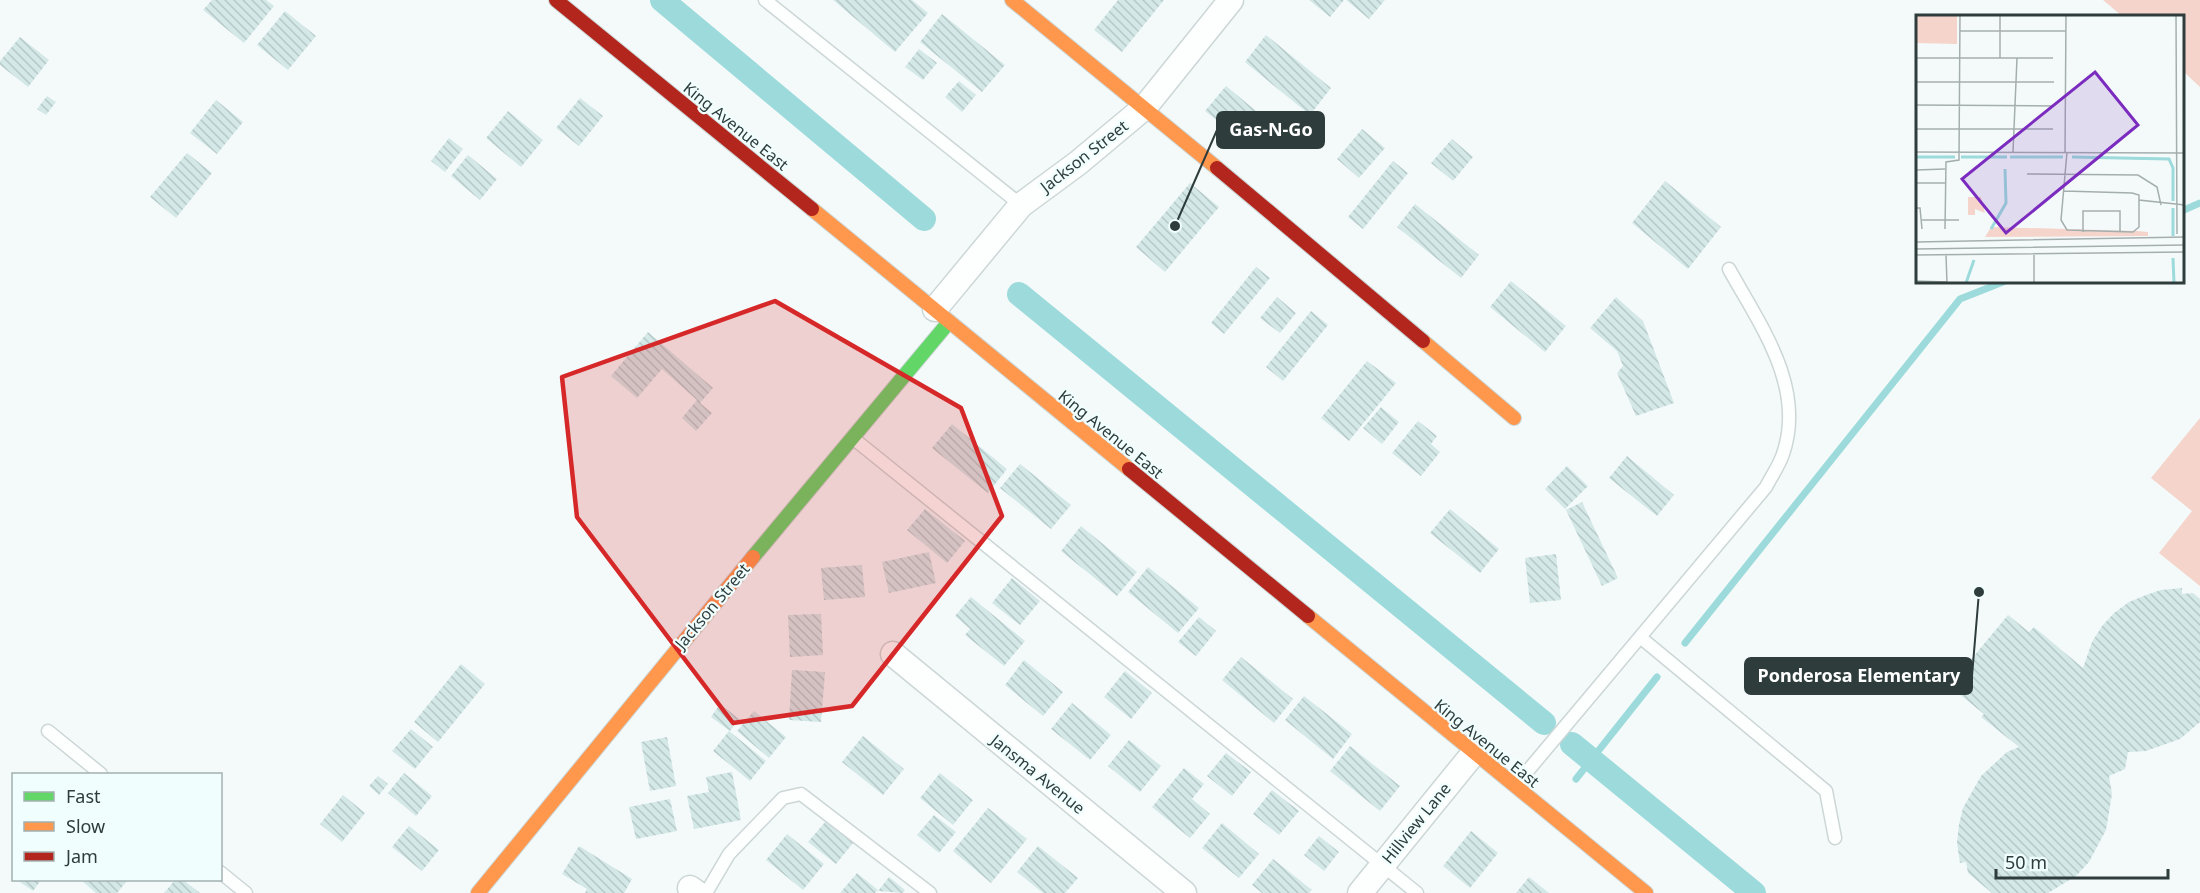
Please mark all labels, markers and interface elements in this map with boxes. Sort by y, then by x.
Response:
inset map [1916,15,2185,284]
street label: King Avenue East [679,77,793,175]
callout: Gas-N-Go [1217,112,1324,148]
street label: Jackson Street [1034,115,1133,198]
text: Gas-N-Go [1229,117,1313,141]
street label: King Avenue East [1054,385,1168,483]
street label: Jackson Street [668,558,755,655]
callout: Ponderosa Elementary [1745,658,1972,694]
text: Ponderosa Elementary [1758,663,1961,687]
street label: King Avenue East [1430,694,1544,792]
street label: Jansma Avenue [985,728,1090,819]
legend [12,773,222,881]
street label: Hillview Lane [1377,778,1455,868]
text: Fast [66,784,101,808]
text: Slow [66,814,105,838]
scale bar [1996,842,2168,880]
text: Jam [64,844,98,868]
text: 50 m [2005,850,2047,874]

